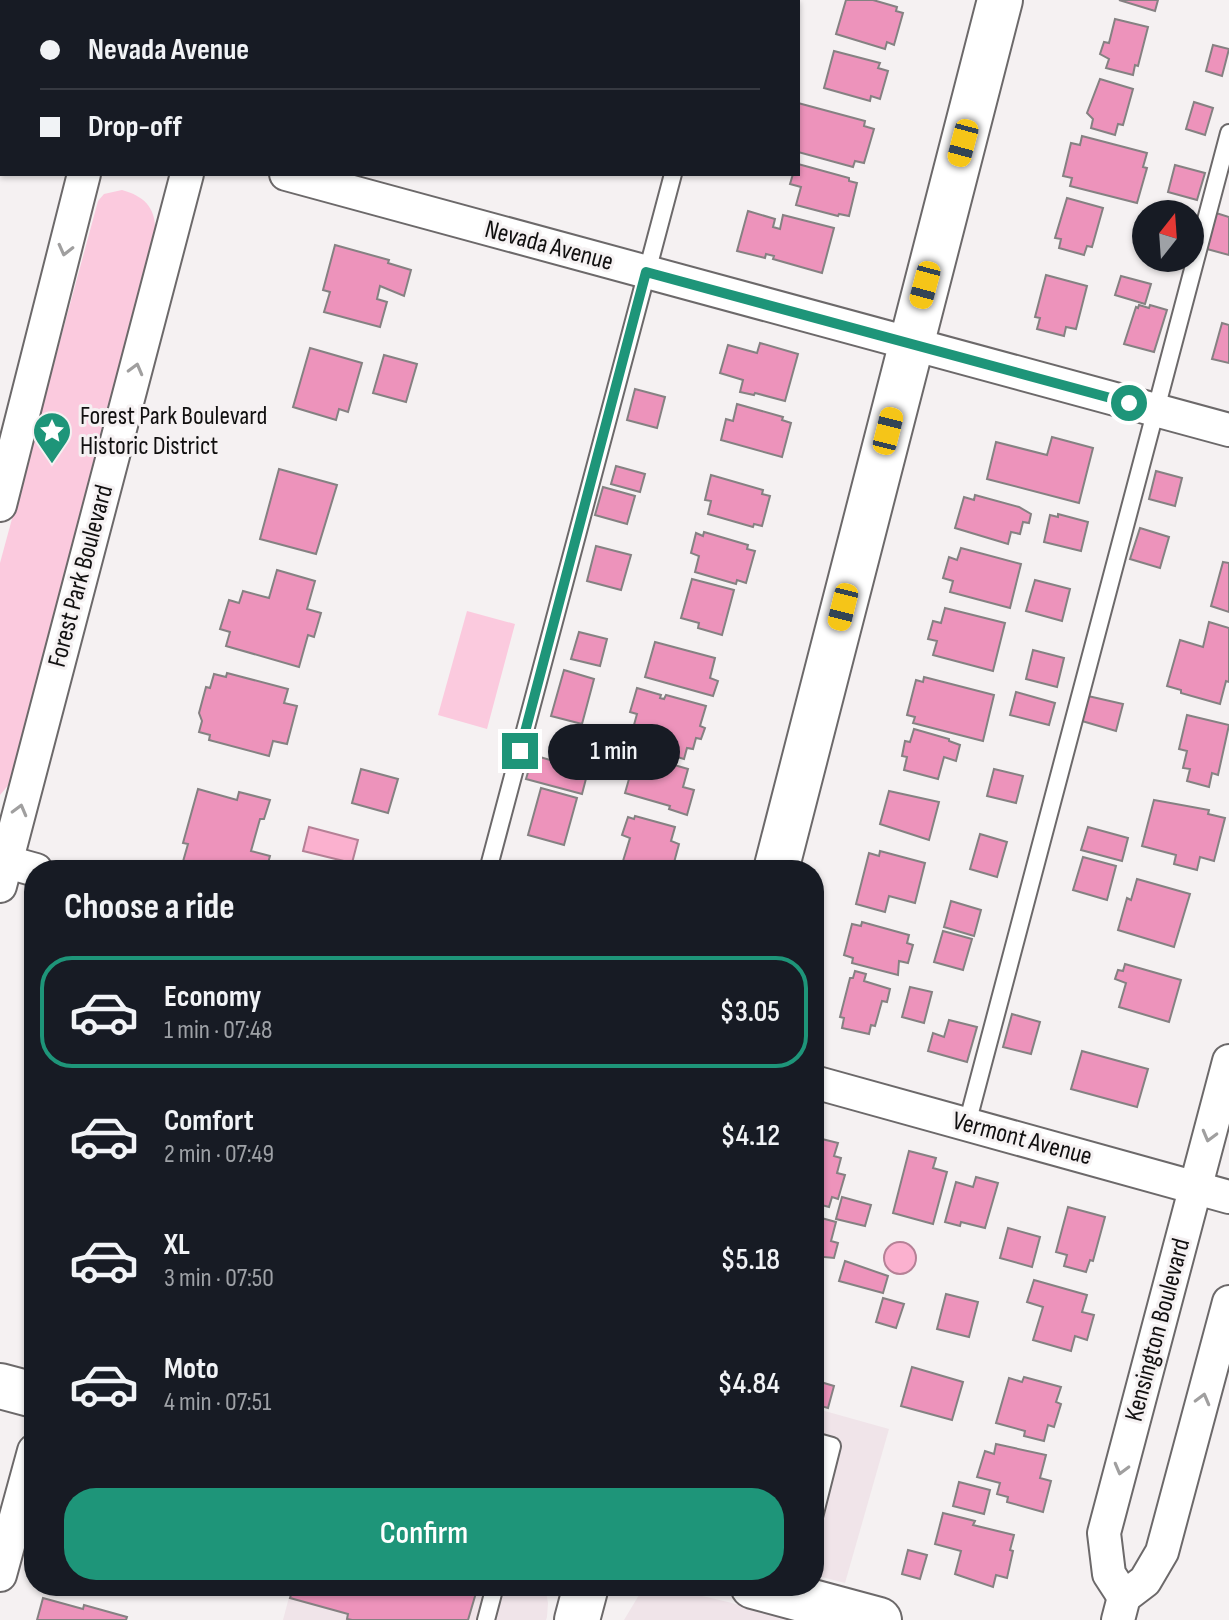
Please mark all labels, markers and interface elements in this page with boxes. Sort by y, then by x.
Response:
text: Nevada Avenue [88,32,249,68]
text: Drop-off [88,109,182,145]
car [945,117,981,169]
north arrow [1132,200,1204,272]
map controls [1132,200,1204,272]
street label: Nevada Avenue [481,214,617,278]
one-way arrow [57,242,74,256]
car [907,259,943,311]
one-way arrow [126,363,143,377]
route start [1111,385,1147,421]
place label: Forest Park Boulevard Historic District [80,401,267,462]
car [871,405,905,457]
place icon: Forest Park Boulevard Historic District [31,410,73,465]
street label: Forest Park Boulevard [42,482,120,670]
car [826,581,860,633]
callout: 1 min [548,723,680,779]
route end [502,733,538,769]
text: 1 min [590,736,638,767]
one-way arrow [10,804,27,818]
text: Choose a ride [64,886,235,929]
icon: car [68,976,140,1048]
text: Economy [164,979,261,1015]
text: $3.05 [720,994,780,1030]
text: 1 min · 07:48 [164,1015,272,1046]
icon: car [68,1100,140,1172]
text: Comfort [164,1103,254,1139]
street label: Vermont Avenue [949,1105,1095,1173]
text: $4.12 [720,1118,780,1154]
one-way arrow [1202,1128,1218,1142]
text: 2 min · 07:49 [164,1139,274,1170]
icon: car [68,1224,140,1296]
text: XL [164,1227,190,1263]
street label: Kensington Boulevard [1119,1235,1197,1425]
text: $5.18 [721,1242,780,1278]
text: 3 min · 07:50 [164,1263,274,1294]
icon: car [68,1348,140,1420]
text: Moto [164,1351,219,1387]
text: $4.84 [718,1366,780,1402]
text: 4 min · 07:51 [164,1387,271,1418]
one-way arrow [1193,1393,1210,1407]
one-way arrow [1114,1461,1131,1475]
button: Confirm [64,1488,784,1580]

